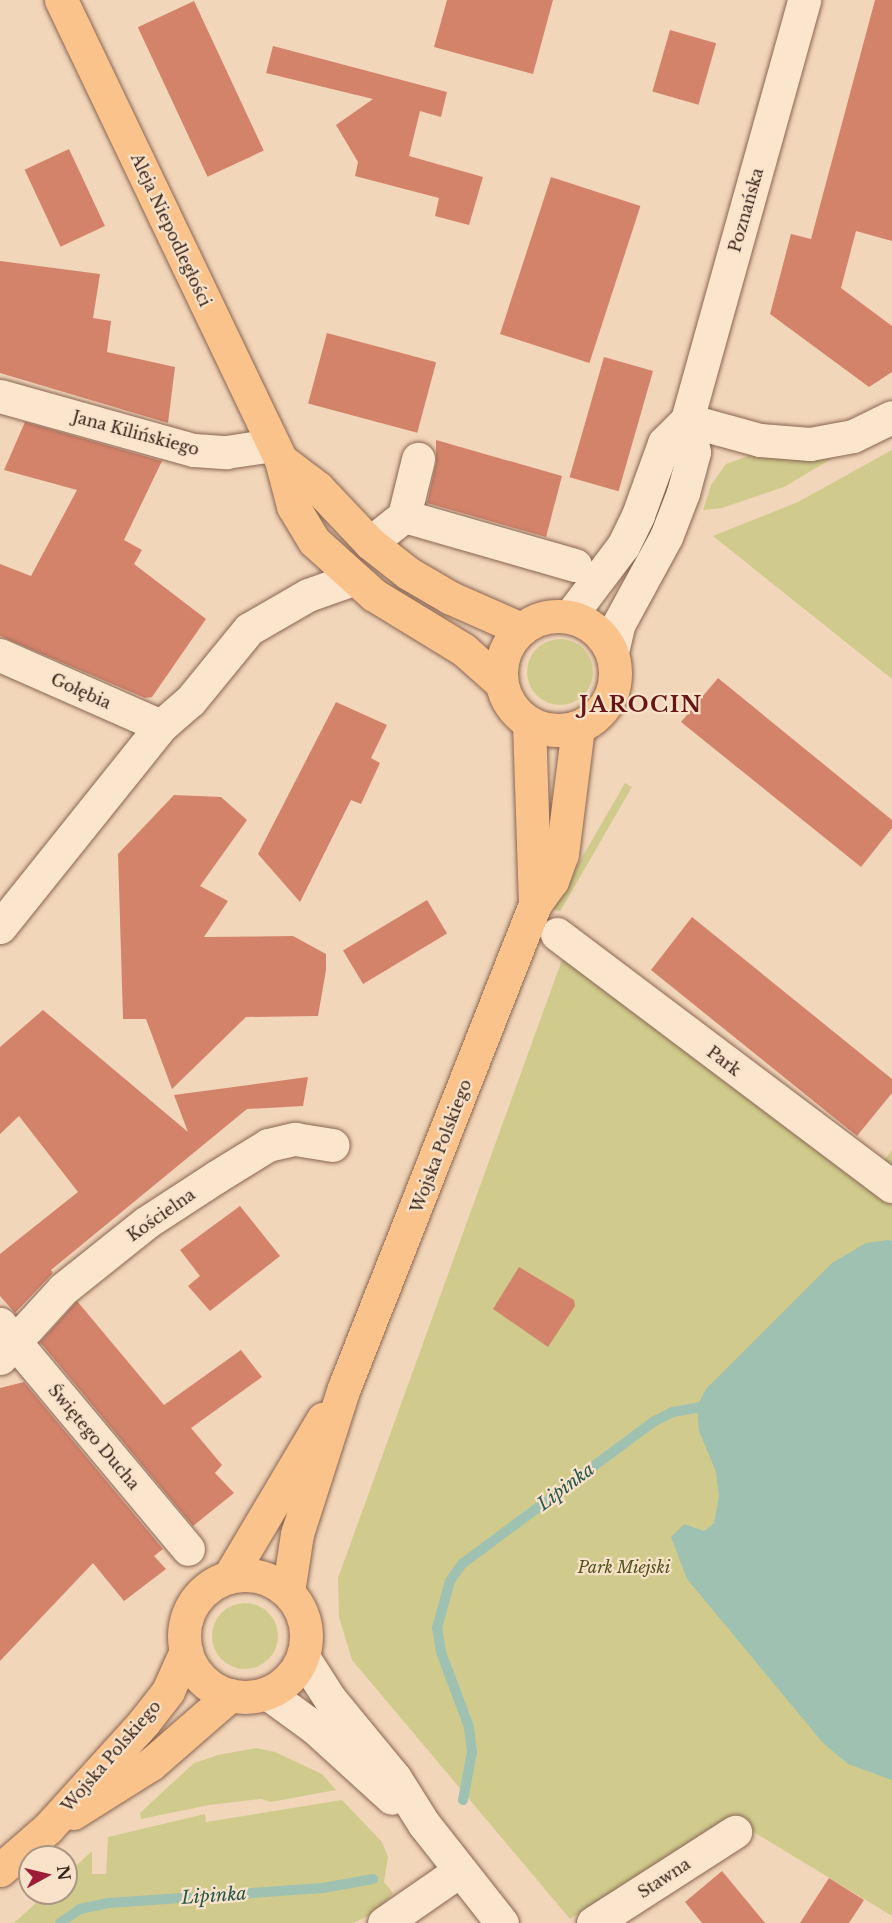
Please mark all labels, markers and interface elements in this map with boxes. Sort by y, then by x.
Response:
street label: Aleja Niepodległości [127,150,215,310]
street label: Poznańska [725,166,767,254]
street label: Jana Kilińskiego [71,407,201,459]
street label: Gołębia [48,669,114,713]
district label: JAROCIN [579,692,703,718]
street label: Park [703,1042,745,1080]
street label: Wojska Polskiego [407,1077,475,1215]
street label: Kościelna [124,1185,198,1245]
street label: Świętego Ducha [44,1381,144,1493]
water label: Lipinka [533,1459,599,1515]
park label: Park Miejski [578,1557,670,1577]
street label: Wojska Polskiego [57,1696,165,1816]
north arrow [18,1845,78,1905]
street label: Stawna [634,1854,694,1902]
text: N [53,1864,75,1882]
water label: Lipinka [181,1883,247,1909]

